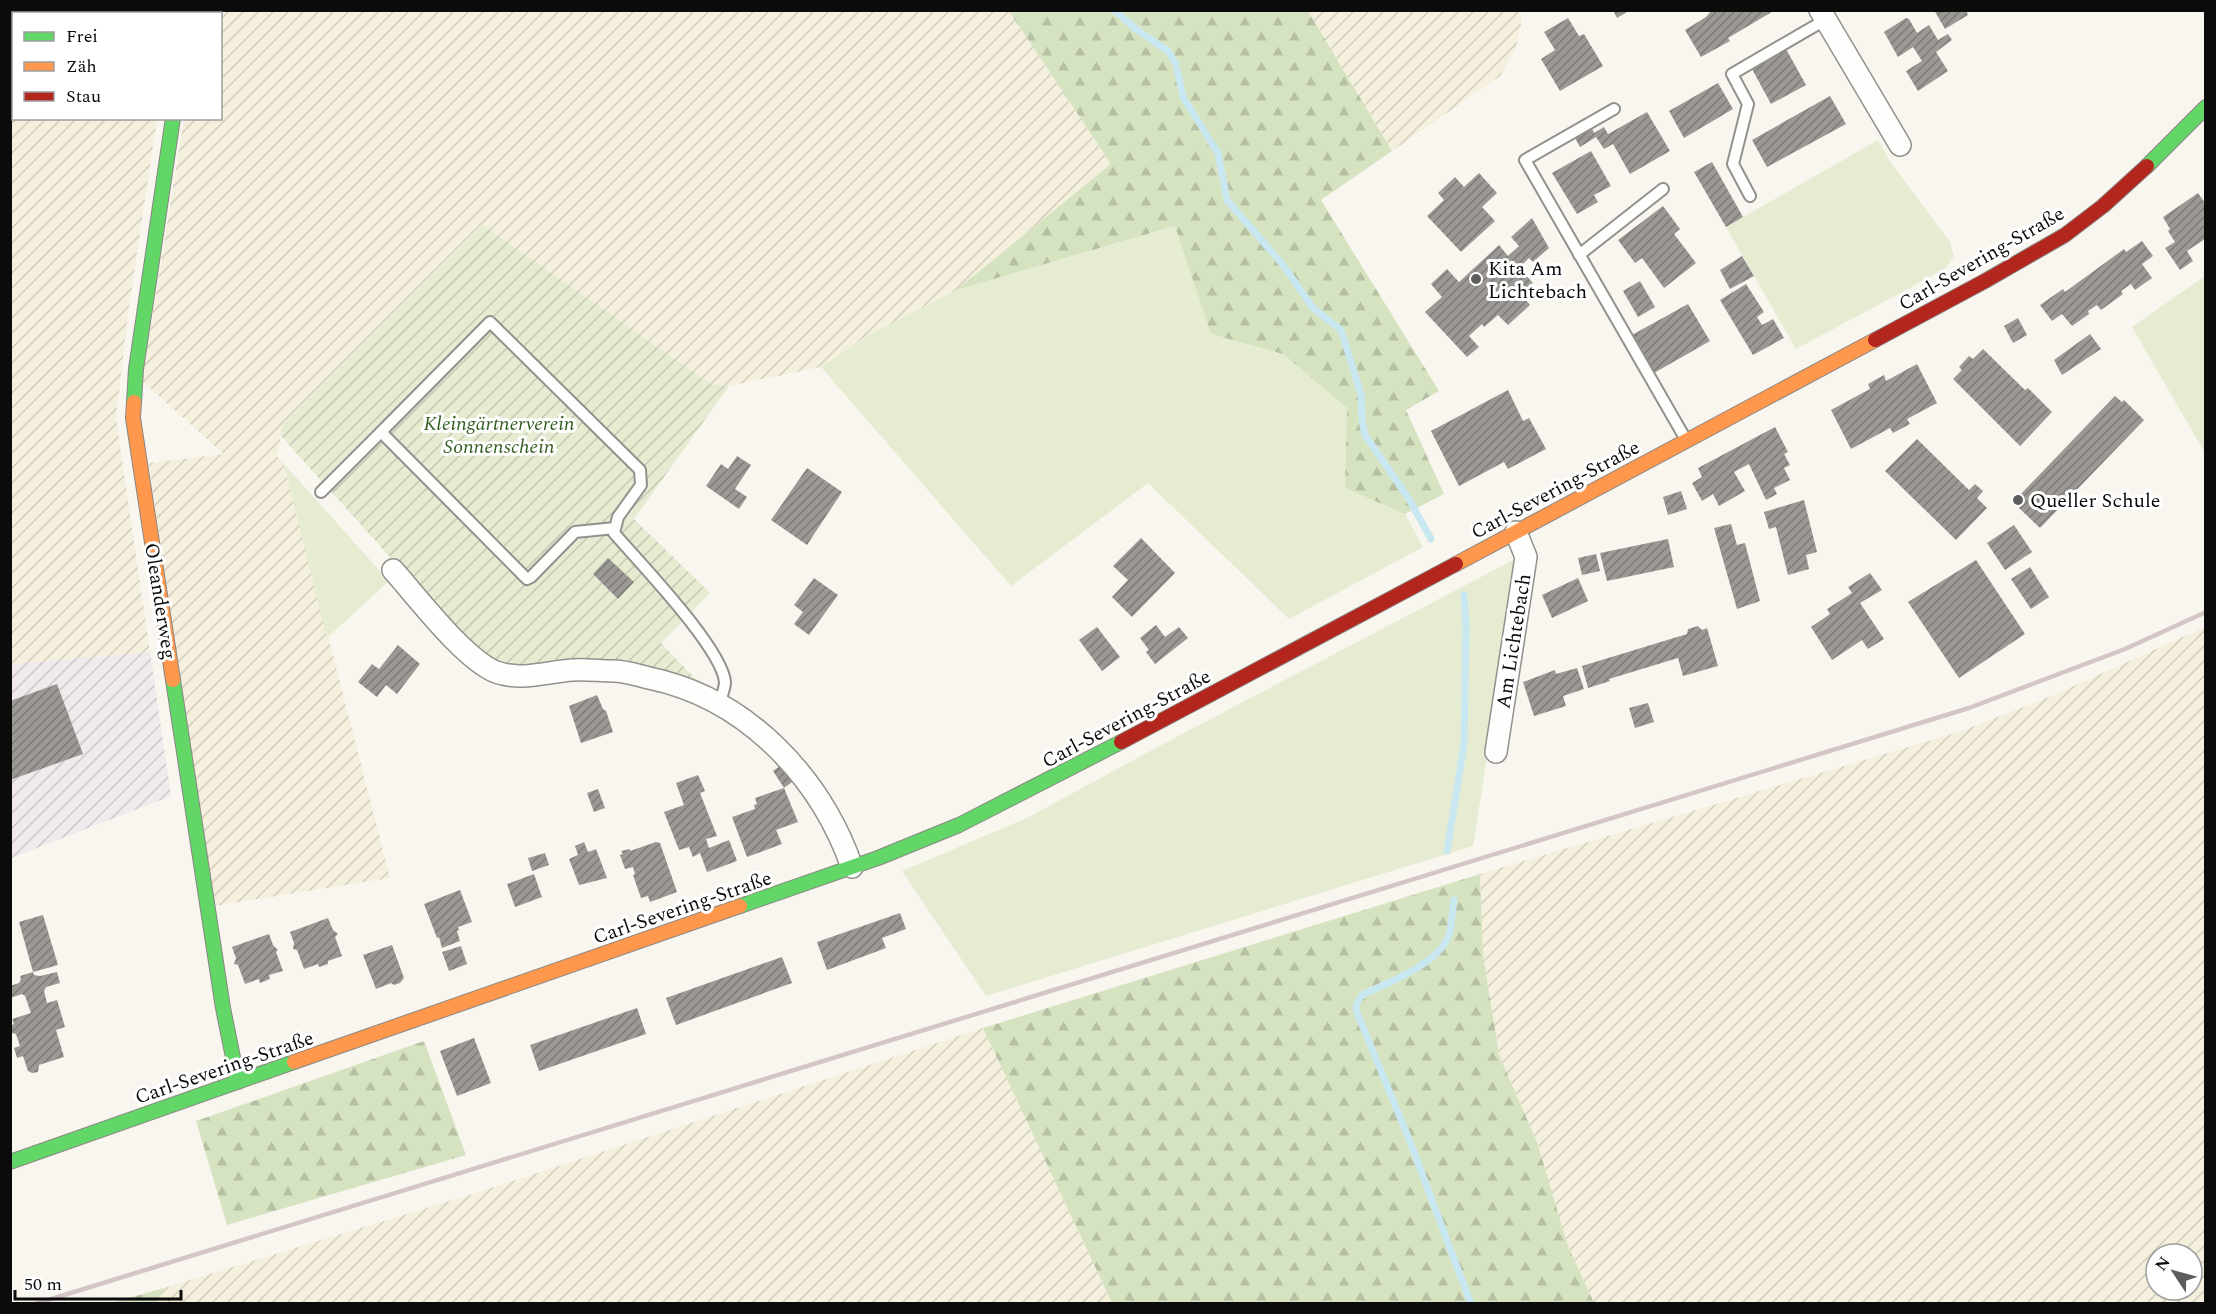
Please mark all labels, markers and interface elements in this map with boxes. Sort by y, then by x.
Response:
legend [12,12,222,120]
text: Frei [66,23,98,50]
text: Zäh [66,53,97,80]
text: Stau [66,83,101,110]
street label: Carl-Severing-Straße [1893,199,2070,319]
place label: Kita Am Lichtebach [1488,254,1587,307]
marker: Kita Am Lichtebach [1469,272,1483,286]
park label: Kleingärtnerverein Sonnenschein [423,409,575,462]
street label: Carl-Severing-Straße [1466,433,1645,547]
place label: Queller Schule [2030,486,2160,516]
marker: Queller Schule [2011,493,2025,507]
street label: Oleanderweg [136,541,184,662]
street label: Am Lichtebach [1489,571,1539,711]
street label: Carl-Severing-Straße [1037,662,1216,776]
street label: Carl-Severing-Straße [589,863,776,953]
street label: Carl-Severing-Straße [131,1023,318,1113]
north arrow [2144,1242,2204,1302]
text: N [2149,1251,2176,1276]
scale bar [15,1263,182,1301]
text: 50 m [24,1271,62,1298]

